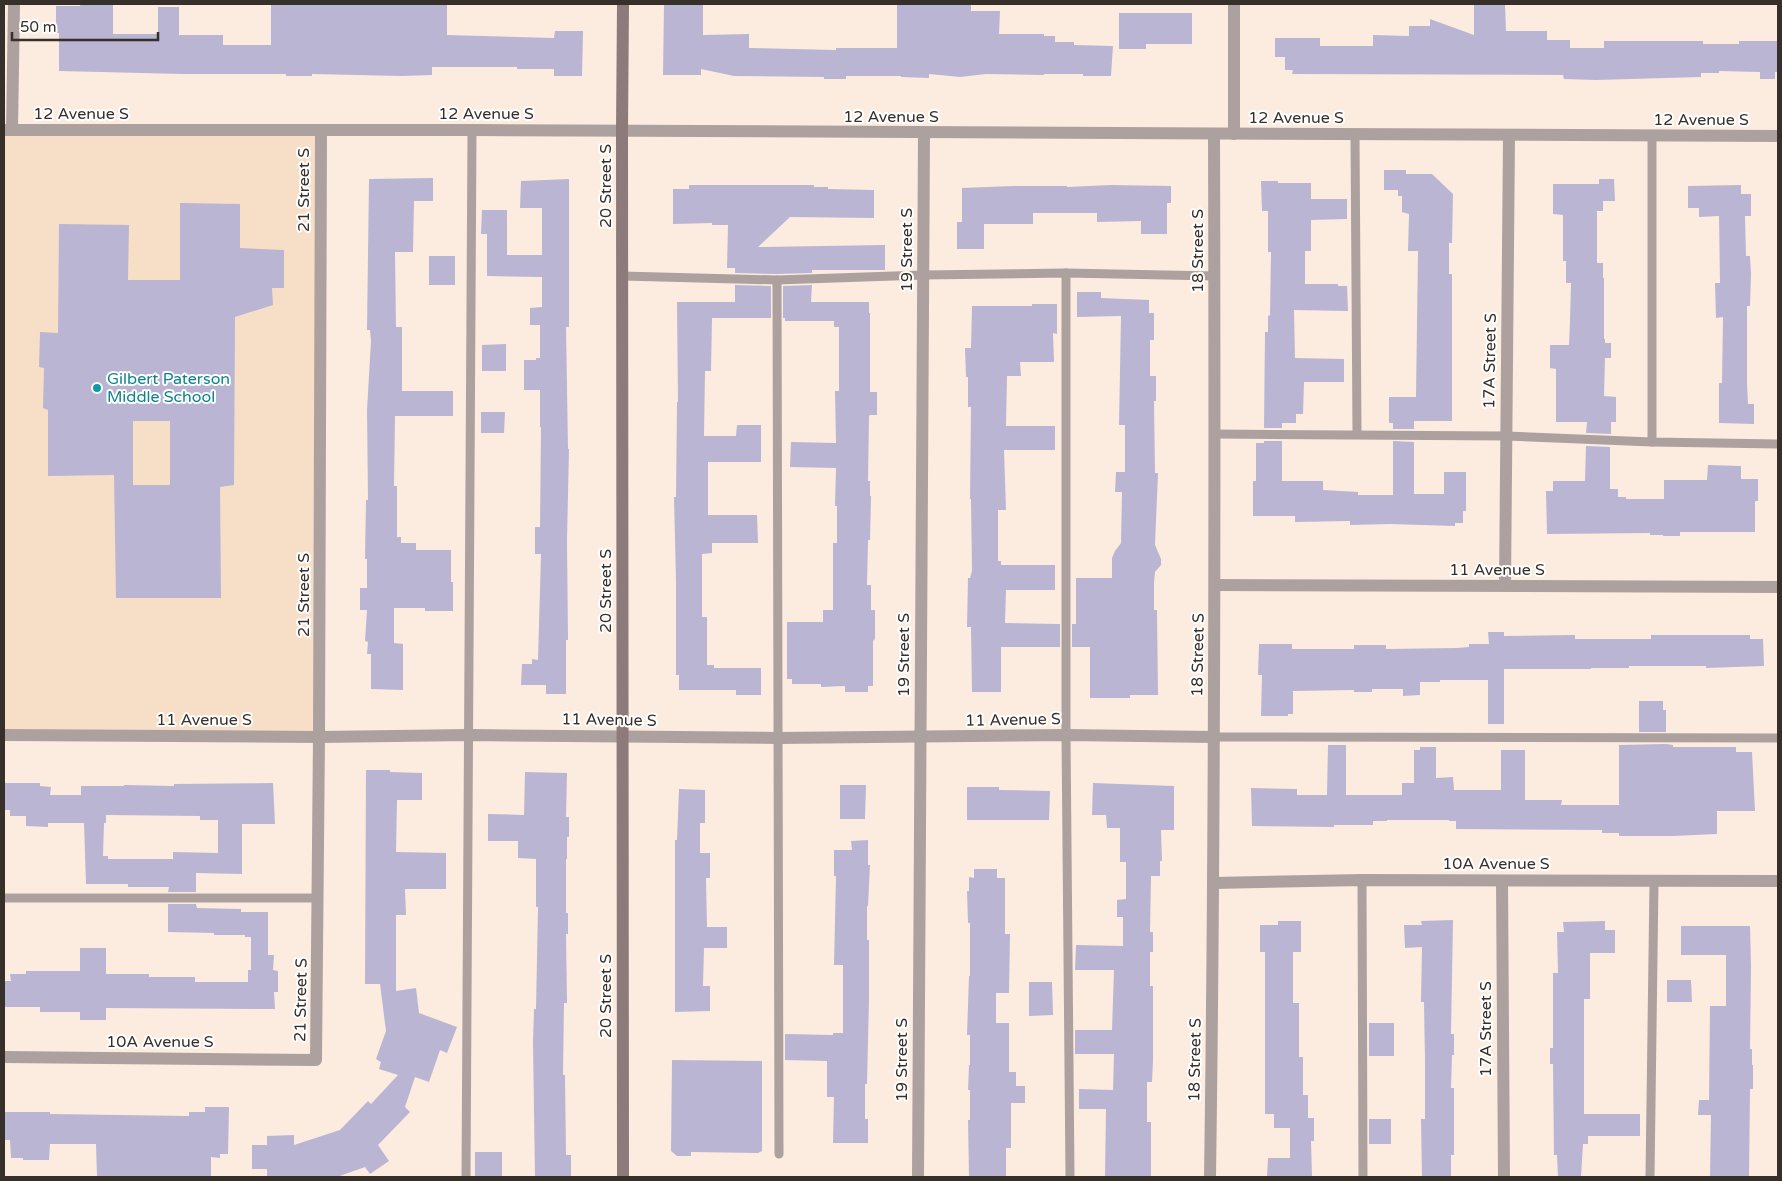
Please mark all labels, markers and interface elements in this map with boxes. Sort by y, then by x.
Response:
scale bar [12,10,159,42]
text: 50 m [20,18,57,36]
street label: 12 Avenue S [33,104,129,124]
street label: 12 Avenue S [438,104,534,124]
street label: 12 Avenue S [843,107,939,127]
street label: 12 Avenue S [1248,108,1344,128]
street label: 12 Avenue S [1653,110,1749,130]
street label: 20 Street S [596,144,616,228]
street label: 21 Street S [294,148,314,232]
street label: 19 Street S [897,208,917,292]
street label: 18 Street S [1188,209,1208,293]
street label: 17A Street S [1479,313,1501,409]
place label: Gilbert Paterson Middle School [107,369,230,407]
marker: Gilbert Paterson Middle School [91,382,103,394]
street label: 20 Street S [596,549,616,633]
street label: 21 Street S [294,553,314,637]
street label: 11 Avenue S [1449,560,1545,580]
street label: 19 Street S [894,613,914,697]
street label: 18 Street S [1187,613,1209,697]
street label: 11 Avenue S [561,709,657,731]
street label: 11 Avenue S [965,709,1061,731]
street label: 11 Avenue S [156,710,252,730]
street label: 10A Avenue S [1442,854,1550,874]
street label: 20 Street S [596,954,616,1038]
street label: 21 Street S [290,958,312,1042]
street label: 17A Street S [1476,981,1496,1077]
street label: 19 Street S [892,1018,912,1102]
street label: 18 Street S [1184,1018,1206,1102]
street label: 10A Avenue S [106,1032,214,1052]

